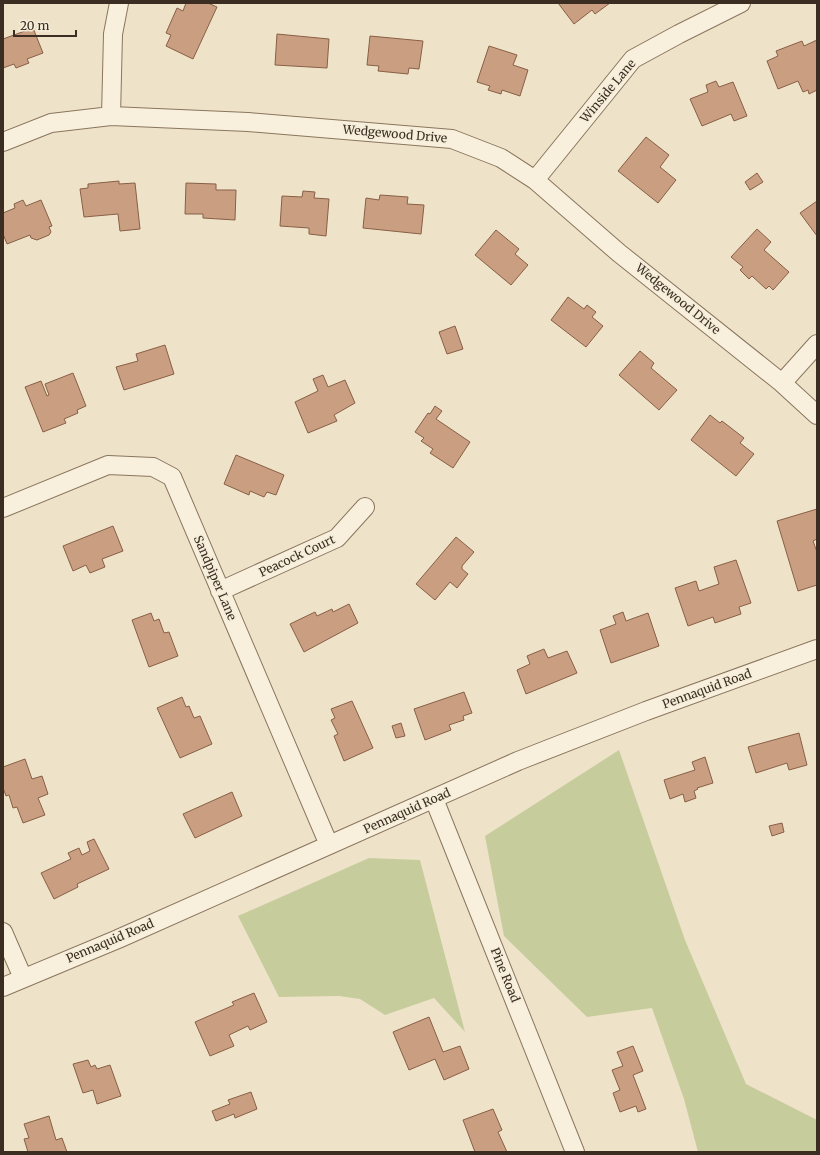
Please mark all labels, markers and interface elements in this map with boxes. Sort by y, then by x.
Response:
scale bar [14,12,76,38]
text: 20 m [20,18,49,33]
street label: Winside Lane [576,56,639,126]
street label: Wedgewood Drive [341,121,448,146]
street label: Wedgewood Drive [632,259,724,337]
street label: Peacock Court [256,531,337,580]
street label: Sandpiper Lane [191,533,240,622]
street label: Pennaquid Road [660,665,753,712]
street label: Pennaquid Road [361,785,453,836]
street label: Pennaquid Road [64,915,156,966]
street label: Pine Road [488,945,523,1004]

